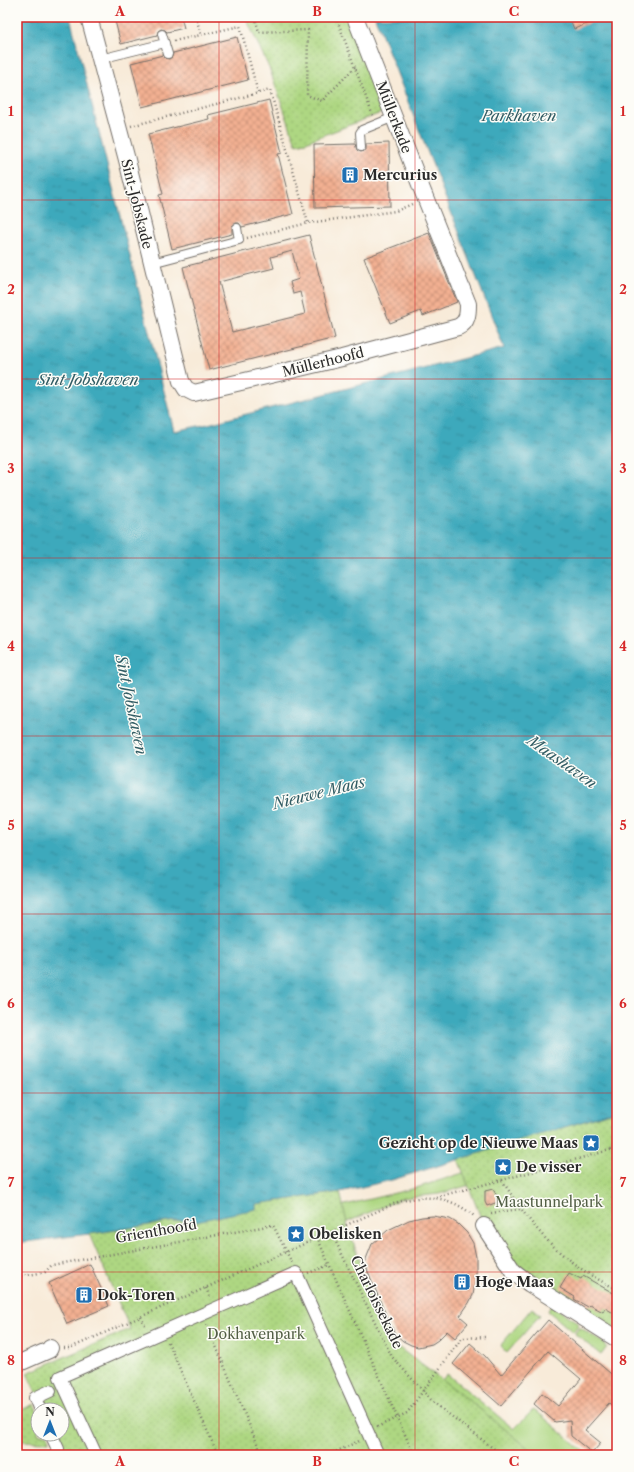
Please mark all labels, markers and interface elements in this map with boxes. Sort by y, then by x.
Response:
text: A [114,3,126,19]
text: B [312,3,322,19]
text: C [509,3,519,19]
street label: Müllerkade [372,78,416,156]
text: 1 [8,103,14,119]
text: 1 [620,103,626,119]
water label: Parkhaven [481,106,556,125]
street label: Sint-Jobskade [117,157,157,251]
building icon: Mercurius [340,165,360,185]
place label: Mercurius [363,166,437,184]
text: 2 [7,281,15,297]
text: 2 [619,281,627,297]
street label: Müllerhoofd [280,343,366,381]
water label: Sint Jobshaven [36,370,139,389]
text: 3 [7,460,15,476]
text: 3 [619,460,627,476]
text: 4 [7,638,15,654]
text: 4 [619,638,627,654]
water label: Sint Jobshaven [111,652,151,756]
water label: Maashaven [522,730,601,792]
water label: Nieuwe Maas [270,772,368,813]
text: 5 [7,817,15,833]
text: 5 [619,817,627,833]
text: 6 [7,995,15,1011]
text: 6 [619,995,627,1011]
place icon: Gezicht op de Nieuwe Maas [581,1133,601,1153]
place label: Gezicht op de Nieuwe Maas [379,1134,578,1152]
place icon: De visser [493,1157,513,1177]
place label: De visser [516,1158,582,1176]
text: 7 [8,1174,15,1190]
text: 7 [620,1174,627,1190]
park label: Maastunnelpark [495,1193,604,1211]
street label: Grienthoofd [114,1215,199,1247]
place icon: Obelisken [286,1224,306,1244]
place label: Obelisken [309,1225,382,1243]
street label: Charloissekade [347,1252,407,1352]
building icon: Hoge Maas [452,1272,472,1292]
place label: Hoge Maas [475,1273,554,1291]
building icon: Dok-Toren [74,1285,94,1305]
place label: Dok-Toren [97,1286,176,1304]
park label: Dokhavenpark [207,1325,306,1343]
text: 8 [7,1352,15,1368]
text: 8 [619,1352,627,1368]
north arrow [30,1402,70,1442]
text: N [45,1405,55,1419]
text: A [114,1453,126,1469]
text: B [312,1453,322,1469]
text: C [509,1453,519,1469]

